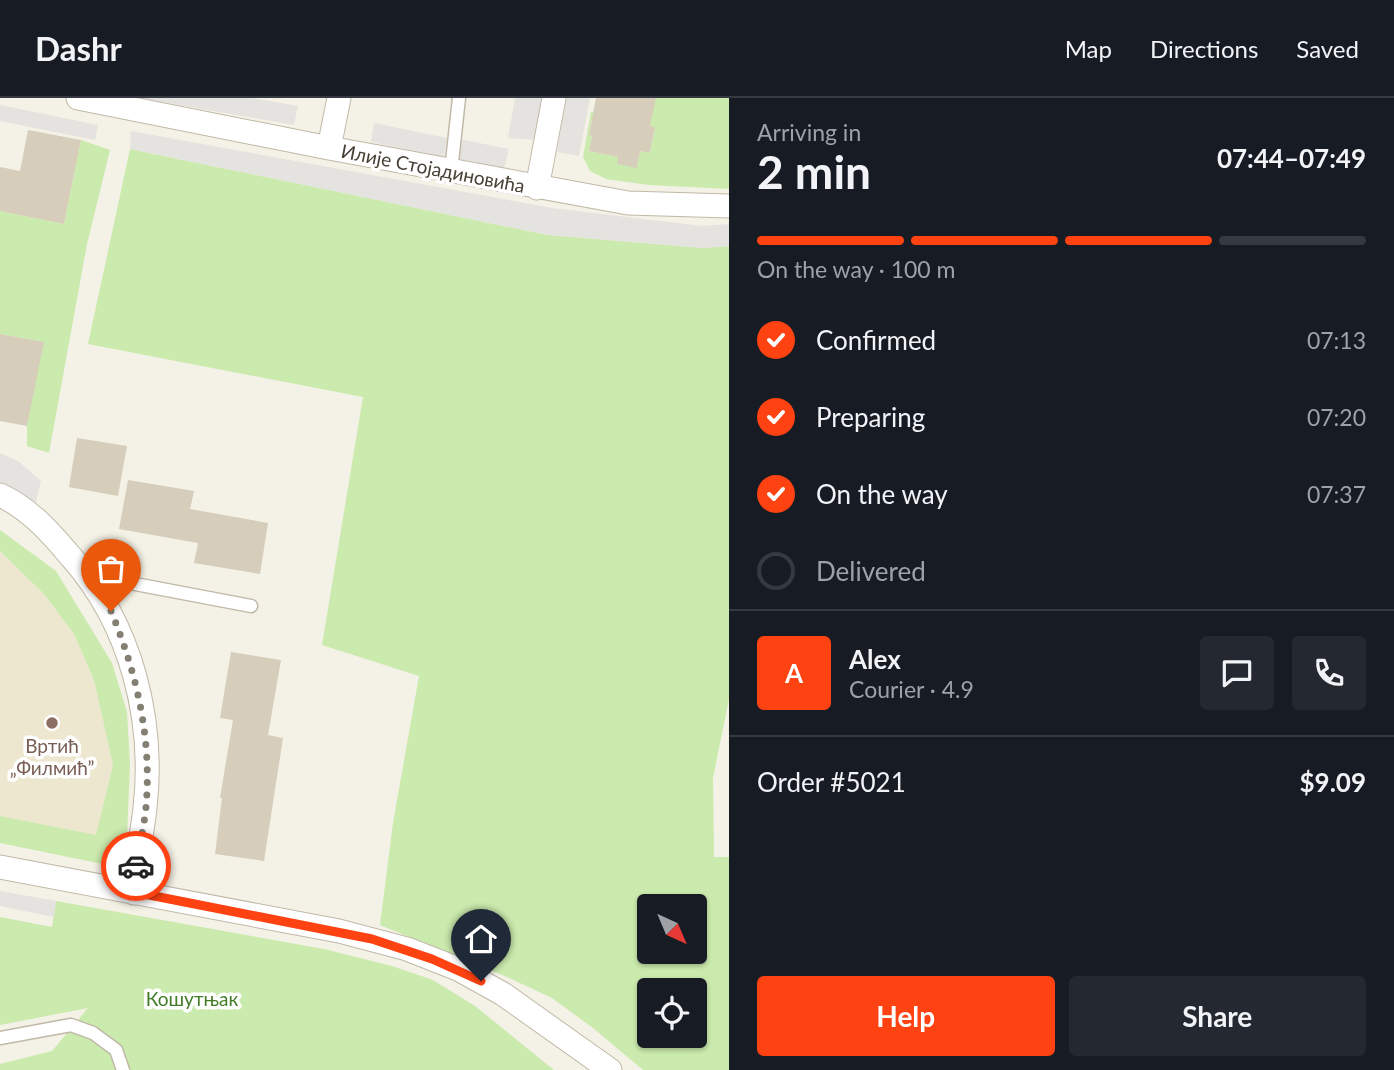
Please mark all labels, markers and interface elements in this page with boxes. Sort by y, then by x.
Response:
text: Dashr [35,28,122,68]
text: Map [1065,34,1112,63]
text: Directions [1150,34,1258,63]
text: Saved [1296,34,1359,63]
text: Arriving in [757,118,861,146]
street label: Илије Стојадиновића [339,139,527,197]
text: 07:44–07:49 [1217,142,1366,174]
text: 2 min [757,144,871,199]
text: On the way · 100 m [757,255,956,283]
icon: check [757,321,795,359]
text: Confirmed [816,324,936,356]
text: 07:13 [1307,326,1366,354]
icon: check [757,398,795,436]
text: Preparing [816,401,925,433]
text: 07:20 [1307,403,1366,431]
icon: check [757,475,795,513]
text: On the way [816,478,948,510]
text: 07:37 [1307,480,1366,508]
pin [81,539,141,611]
icon: bag [92,550,130,588]
text: Delivered [816,555,926,587]
button: chat [1200,636,1274,710]
button: phone [1292,636,1366,710]
text: Alex [849,643,901,675]
text: A [785,657,803,689]
text: Courier · 4.9 [849,675,974,703]
marker: Вртић „Филмић” [44,715,60,731]
place label: Вртић „Филмић” [10,734,94,779]
text: Order #5021 [757,766,906,798]
text: $9.09 [1300,766,1366,798]
courier [101,831,171,901]
icon: car [117,847,155,885]
north arrow [637,894,707,964]
map controls [637,894,707,1048]
pin [451,909,511,981]
icon: home [462,920,500,958]
button: Help [757,976,1055,1056]
button: Share [1069,976,1366,1056]
button: locate [637,978,707,1048]
park label: Кошутњак [146,987,238,1010]

